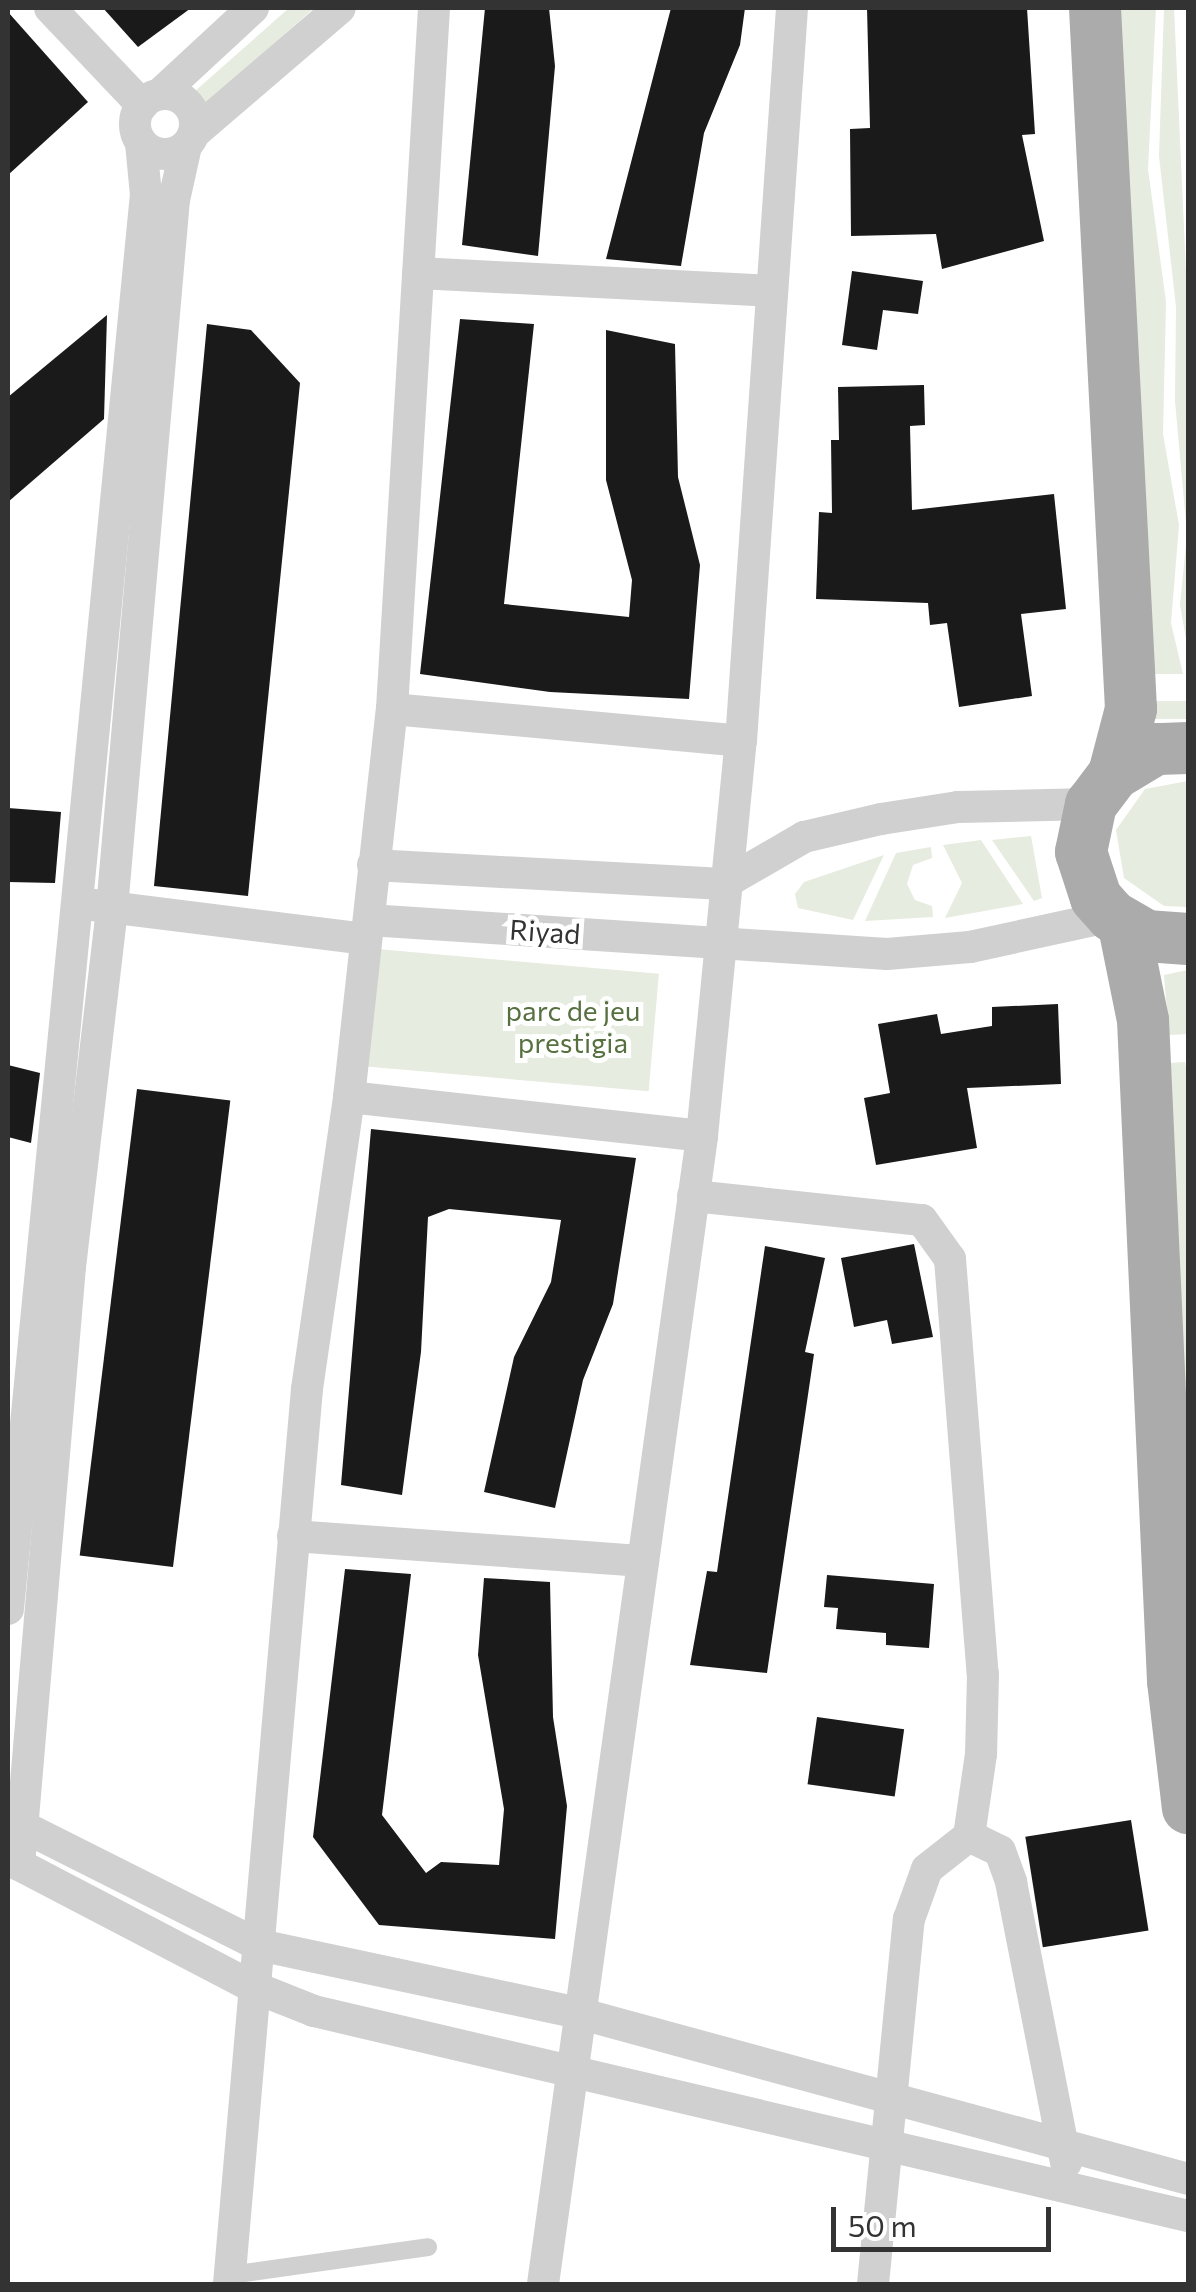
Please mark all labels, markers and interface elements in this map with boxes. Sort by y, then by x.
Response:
street label: Riyad [508,912,582,950]
park label: parc de jeu prestigia [506,993,640,1059]
scale bar [836,2187,1056,2249]
text: 50 m [848,2206,917,2243]

